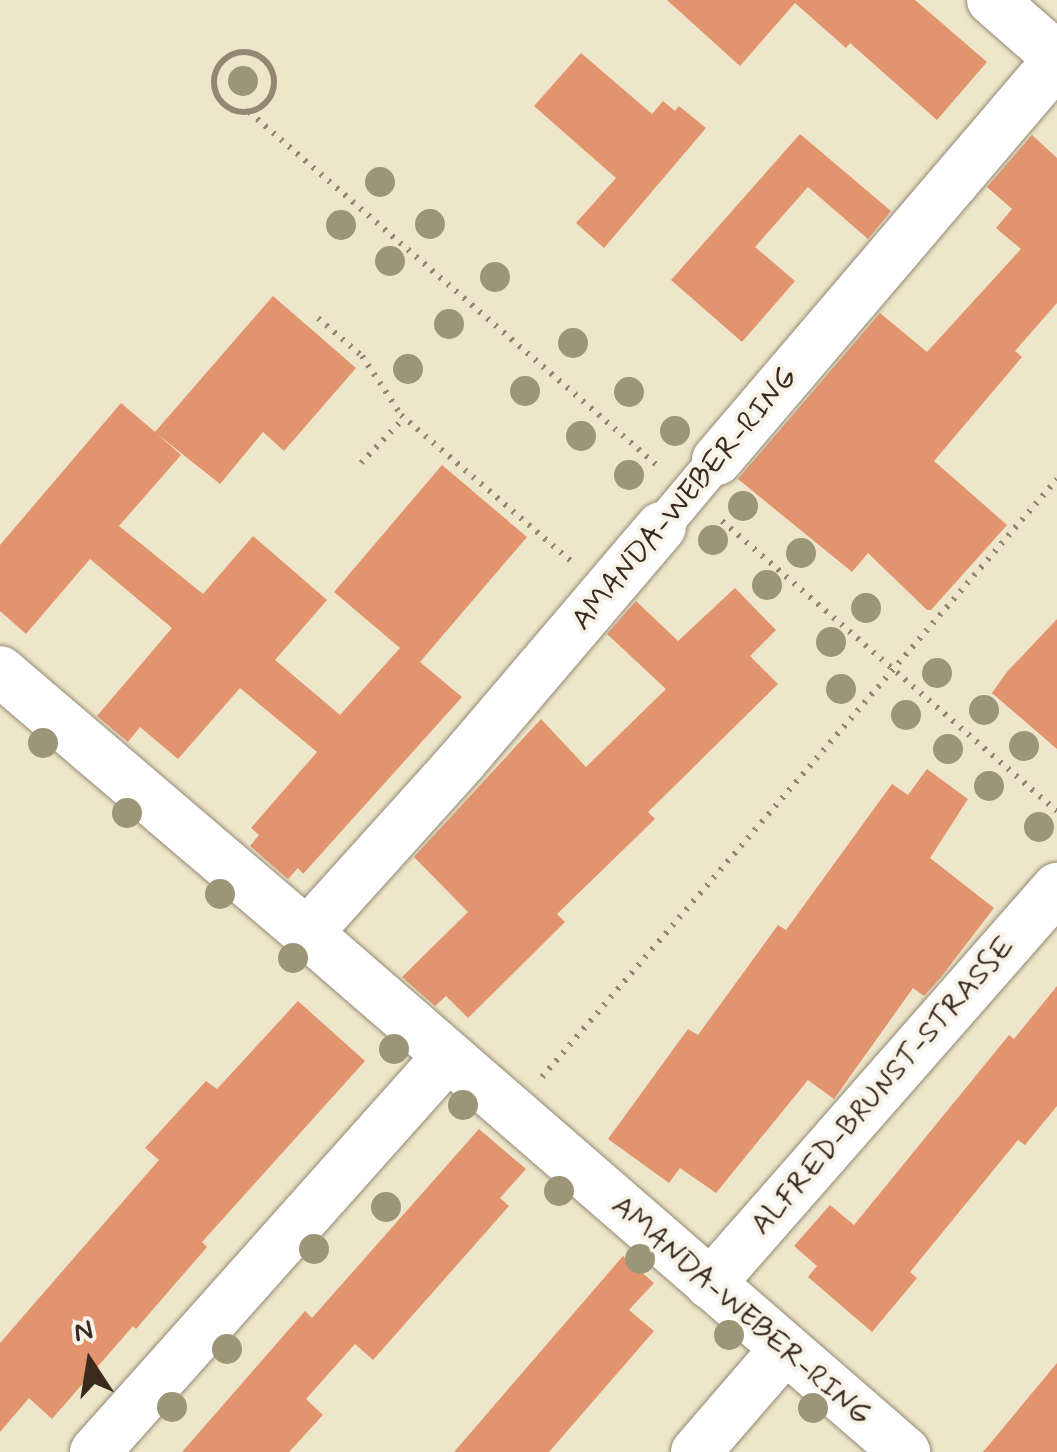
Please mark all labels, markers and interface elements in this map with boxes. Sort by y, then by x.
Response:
street label: AMANDA-WEBER-RING [564,360,806,638]
street label: ALFRED-BRUNST-STRASSE [743,929,1023,1243]
street label: AMANDA-WEBER-RING [604,1188,878,1434]
north arrow [40,1312,140,1412]
text: N [71,1312,97,1352]

